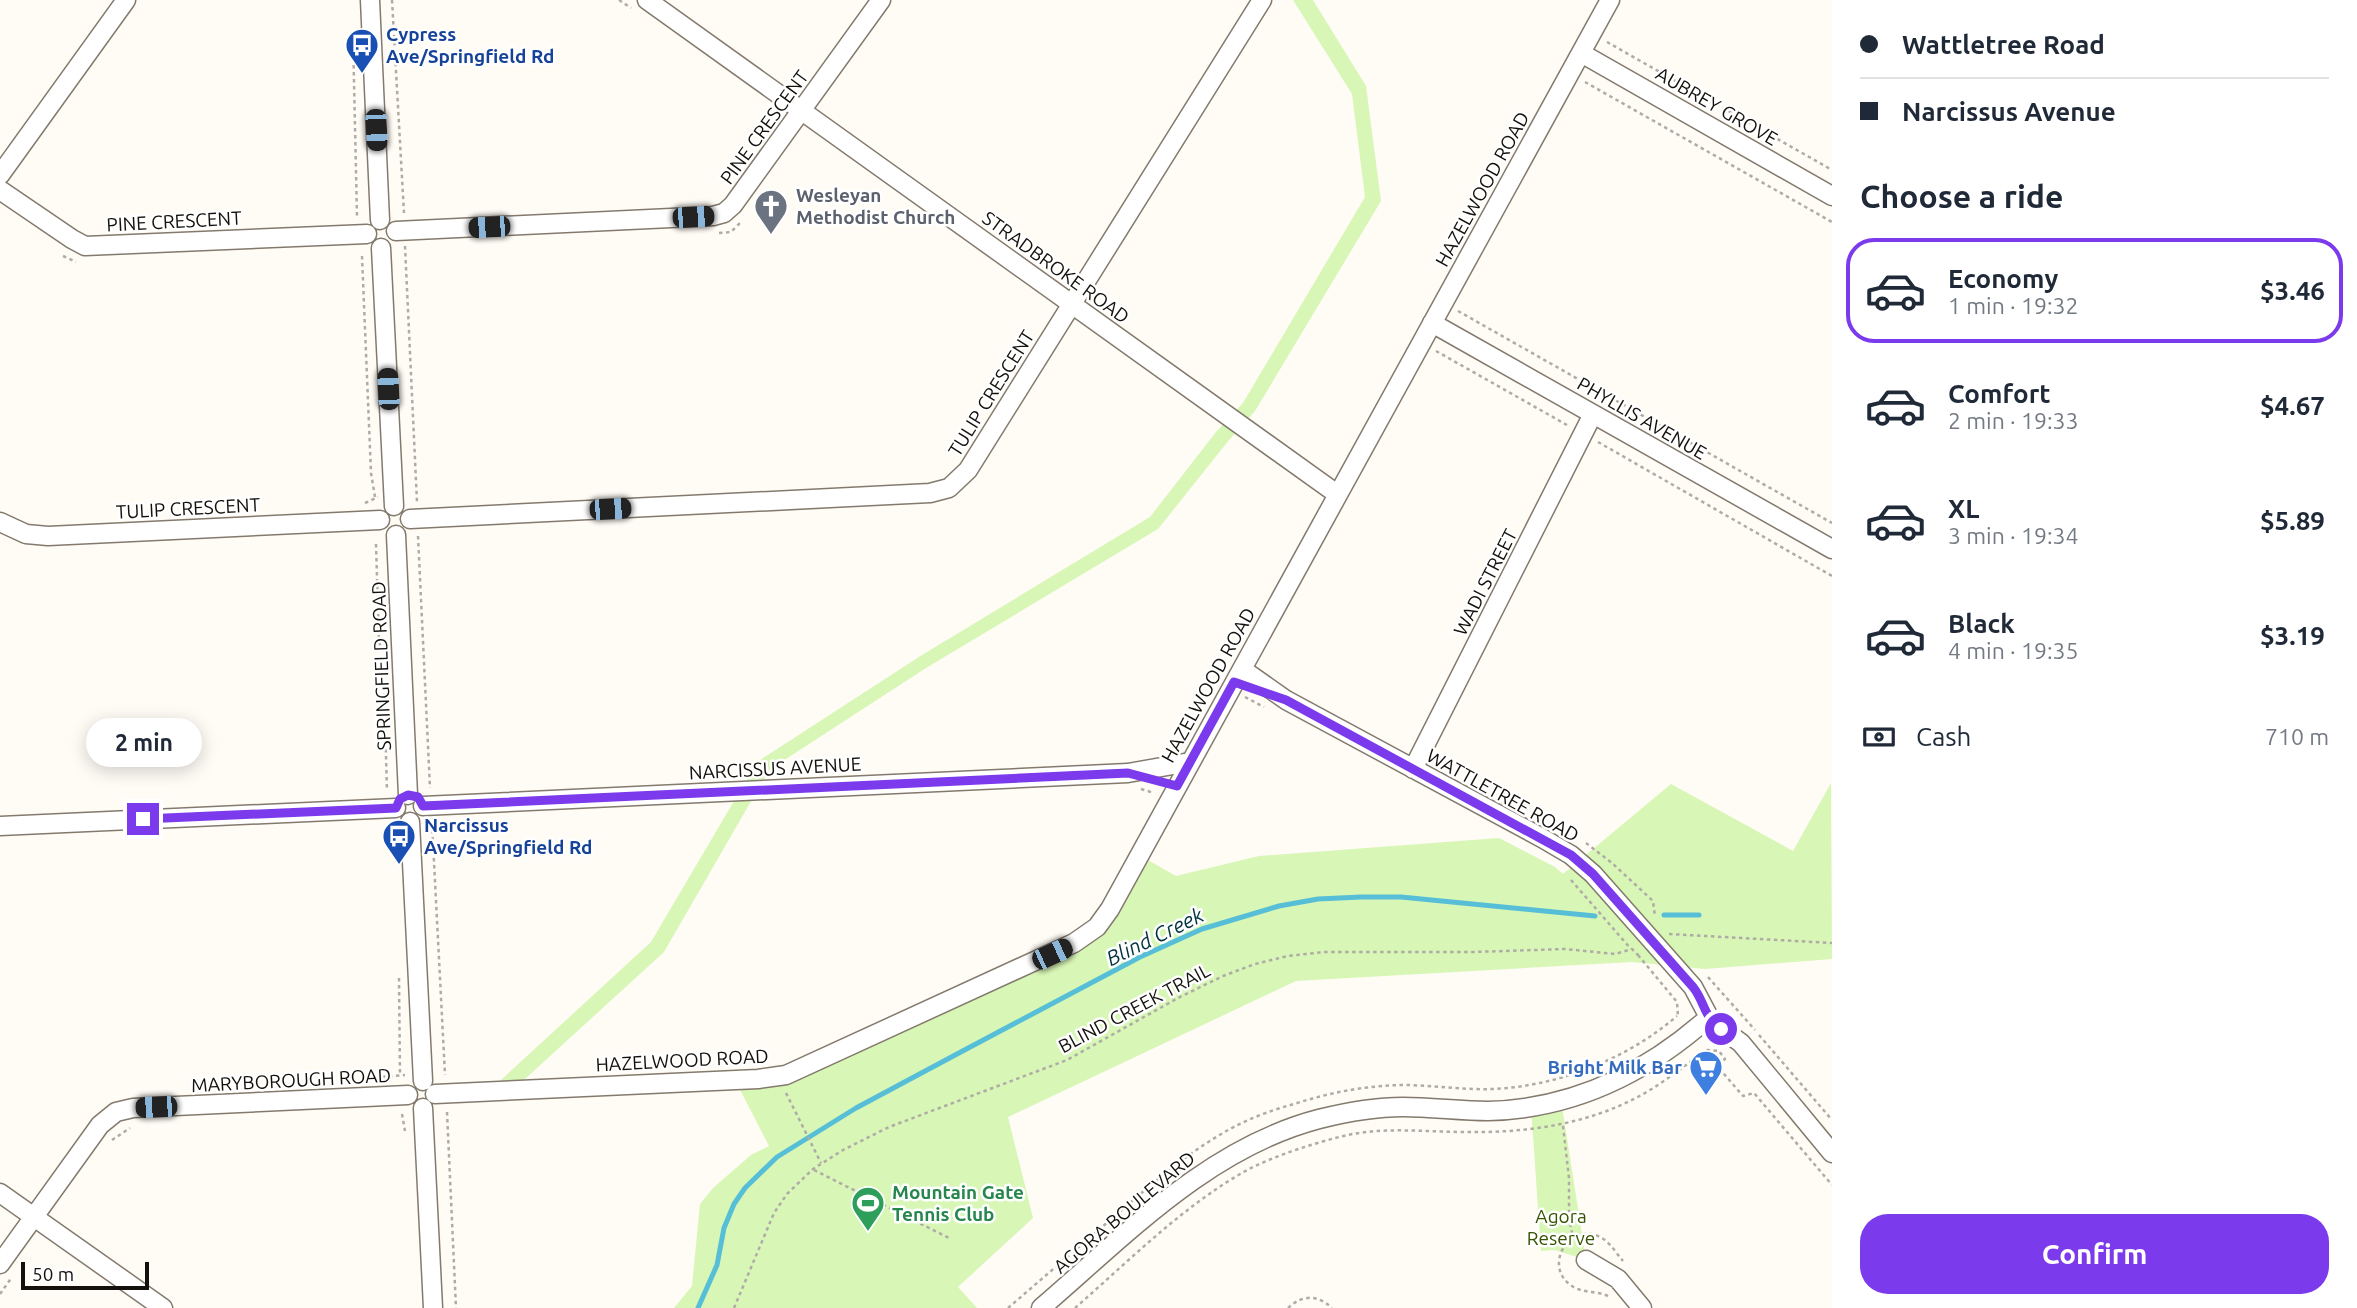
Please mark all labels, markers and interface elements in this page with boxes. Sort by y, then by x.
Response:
place label: Cypress Ave/Springfield Rd [386,23,554,67]
bus stop icon: Cypress Ave/Springfield Rd [343,26,381,75]
text: Wattletree Road [1902,30,2105,59]
street label: AUBREY GROVE [1652,62,1782,150]
street label: PINE CRESCENT [715,65,813,188]
text: Narcissus Avenue [1902,97,2116,126]
car [365,108,388,152]
street label: HAZELWOOD ROAD [1430,108,1534,270]
text: Choose a ride [1860,178,2063,214]
place label: Wesleyan Methodist Church [796,184,955,228]
church icon: Wesleyan Methodist Church [752,187,790,236]
car [672,205,715,229]
street label: PINE CRESCENT [106,206,243,236]
street label: STRADBROKE ROAD [978,206,1134,328]
car [468,215,511,239]
icon: car [1864,259,1927,322]
text: Economy [1948,264,2058,293]
text: $3.46 [2260,276,2325,305]
text: 1 min · 19:32 [1948,293,2079,318]
street label: TULIP CRESCENT [943,326,1039,460]
car [377,367,400,411]
street label: PHYLLIS AVENUE [1574,372,1710,464]
icon: car [1864,374,1927,437]
text: Comfort [1948,379,2051,408]
text: $4.67 [2260,391,2325,420]
text: 2 min · 19:33 [1948,408,2079,433]
icon: car [1864,489,1927,552]
street label: TULIP CRESCENT [115,493,261,523]
text: XL [1948,494,1979,523]
car [589,497,632,521]
text: $5.89 [2260,506,2325,535]
text: 3 min · 19:34 [1948,523,2079,548]
street label: WADI STREET [1449,525,1521,639]
street label: SPRINGFIELD ROAD [367,581,395,751]
street label: HAZELWOOD ROAD [1156,604,1260,766]
icon: car [1864,604,1927,667]
text: Black [1948,609,2015,638]
text: $3.19 [2260,621,2325,650]
text: 4 min · 19:35 [1948,638,2079,663]
callout: 2 min [85,718,201,766]
icon: cash [1860,718,1898,756]
text: Cash [1916,722,1971,751]
text: 710 m [2265,724,2329,749]
text: 2 min [115,730,173,755]
street label: WATTLETREE ROAD [1423,744,1583,846]
street label: NARCISSUS AVENUE [688,752,862,784]
route end [127,803,159,835]
place label: Narcissus Ave/Springfield Rd [424,814,592,858]
bus stop icon: Narcissus Ave/Springfield Rd [380,817,418,866]
water label: Blind Creek [1102,902,1207,970]
car [1029,936,1076,972]
street label: BLIND CREEK TRAIL [1054,959,1214,1057]
route start [1705,1013,1737,1045]
street label: HAZELWOOD ROAD [595,1044,769,1076]
supermarket icon: Bright Milk Bar [1687,1048,1725,1097]
place label: Bright Milk Bar [1547,1056,1682,1078]
street label: MARYBOROUGH ROAD [190,1064,392,1096]
car [135,1096,178,1118]
street label: AGORA BOULEVARD [1049,1147,1199,1277]
place label: Mountain Gate Tennis Club [892,1181,1024,1225]
sports icon: Mountain Gate Tennis Club [849,1184,887,1233]
park label: Agora Reserve [1527,1205,1595,1249]
button: Confirm [1860,1214,2329,1294]
scale bar [21,1259,149,1291]
text: 50 m [32,1263,74,1285]

